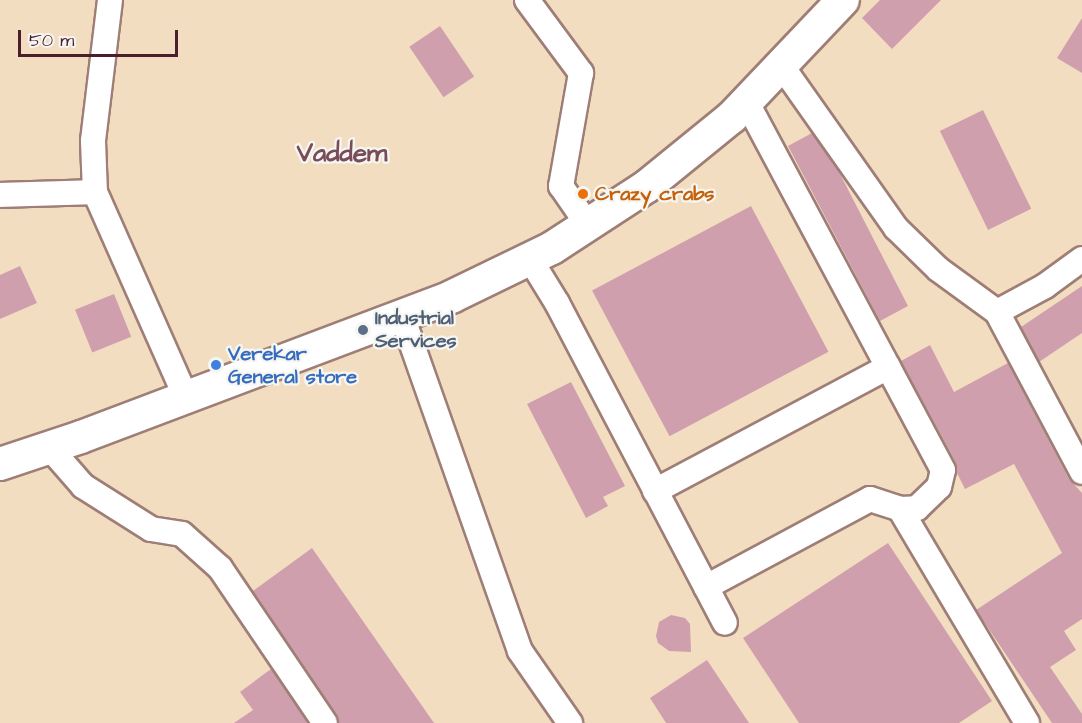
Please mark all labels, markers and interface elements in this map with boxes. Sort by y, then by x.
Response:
scale bar [21,18,182,56]
text: 50 m [29,28,74,53]
district label: Vaddem [297,138,387,170]
place label: Crazy crabs [595,182,714,206]
marker: Crazy crabs [576,187,590,201]
place label: Industrial Services [375,306,457,353]
marker: Industrial Services [356,323,370,337]
place label: Verekar General store [228,342,357,389]
marker: Verekar General store [209,358,223,372]

